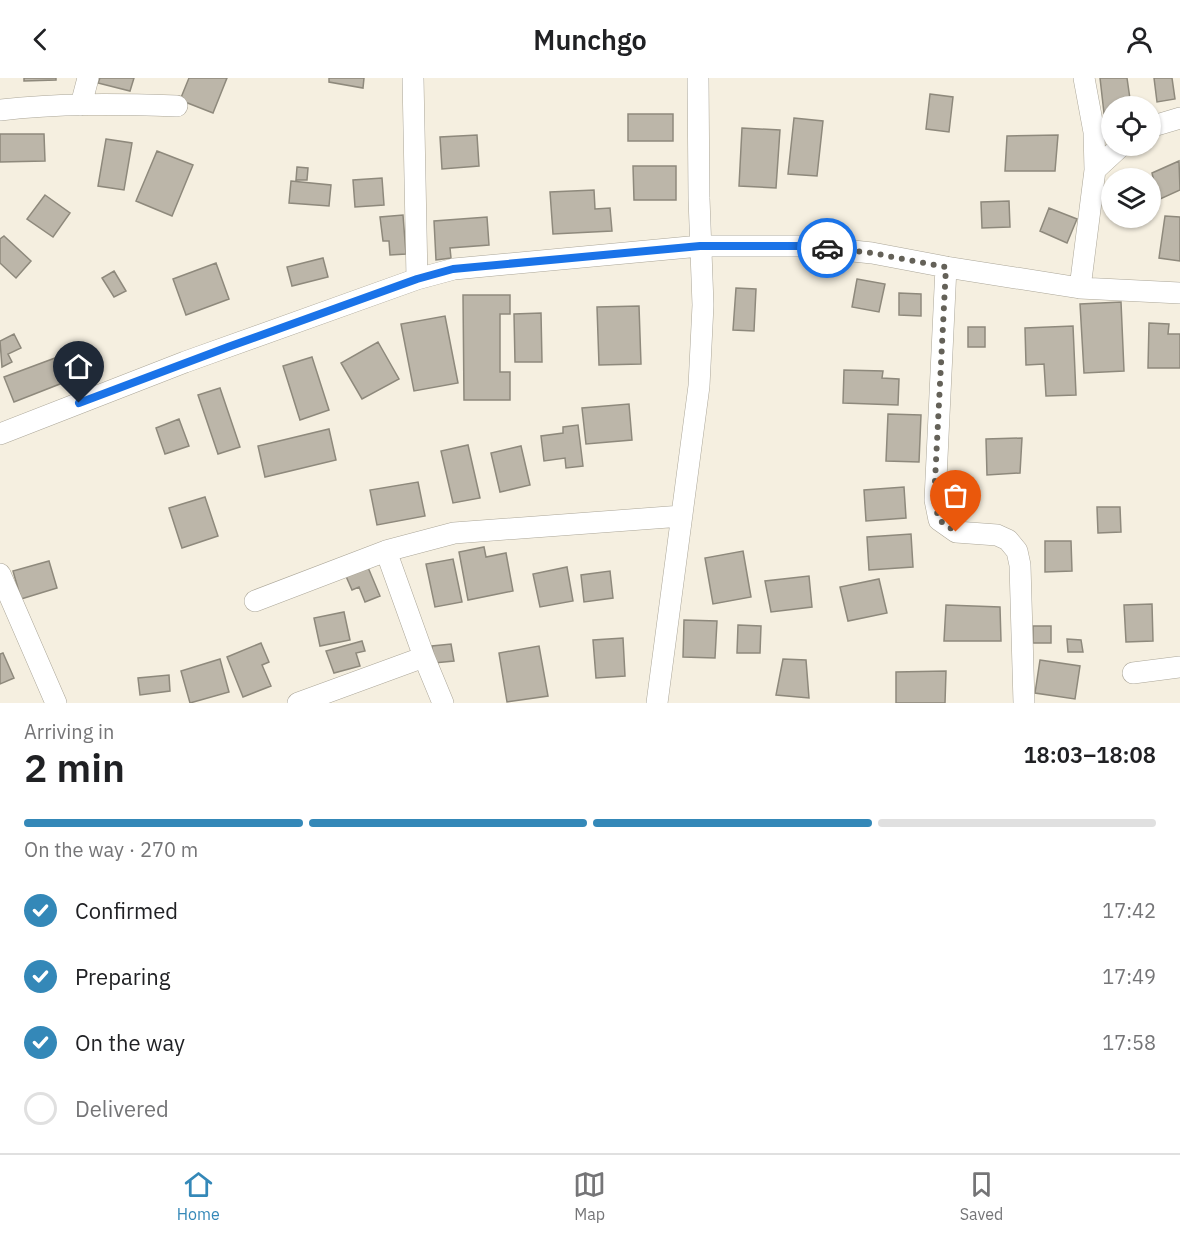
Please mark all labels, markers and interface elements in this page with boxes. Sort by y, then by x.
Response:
text: Munchgo [533,22,647,57]
icon: back [24,23,57,56]
icon: person [1123,23,1156,56]
map controls [1101,96,1161,228]
button: locate [1101,96,1161,156]
button: layers [1101,168,1161,228]
courier [797,218,857,278]
icon: car [811,232,844,265]
pin [53,341,104,403]
icon: home [62,350,95,383]
pin [930,470,981,532]
icon: bag [939,479,972,512]
text: Arriving in [24,718,114,745]
text: 18:03–18:08 [1023,740,1156,769]
text: 2 min [24,742,125,793]
text: On the way · 270 m [24,836,198,863]
icon: check [24,894,57,927]
text: Confirmed [75,896,178,925]
text: 17:42 [1102,897,1156,924]
icon: check [24,960,57,993]
text: Preparing [75,962,170,991]
text: 17:49 [1102,963,1156,990]
icon: check [24,1026,57,1059]
text: On the way [75,1028,185,1057]
text: 17:58 [1102,1029,1156,1056]
text: Delivered [75,1094,169,1123]
tab: Home [177,1168,220,1224]
tab: Map [573,1168,606,1224]
tab: Saved [960,1168,1003,1224]

